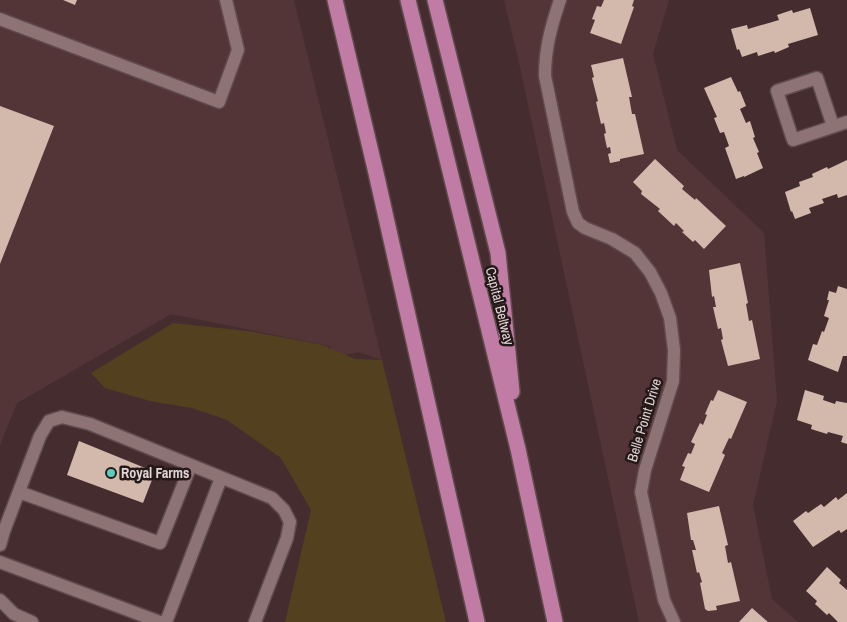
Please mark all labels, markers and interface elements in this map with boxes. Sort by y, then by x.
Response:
street label: Capital Beltway [482,265,518,347]
street label: Belle Point Drive [623,376,665,464]
place label: Royal Farms [121,464,189,482]
marker: Royal Farms [105,467,117,479]

